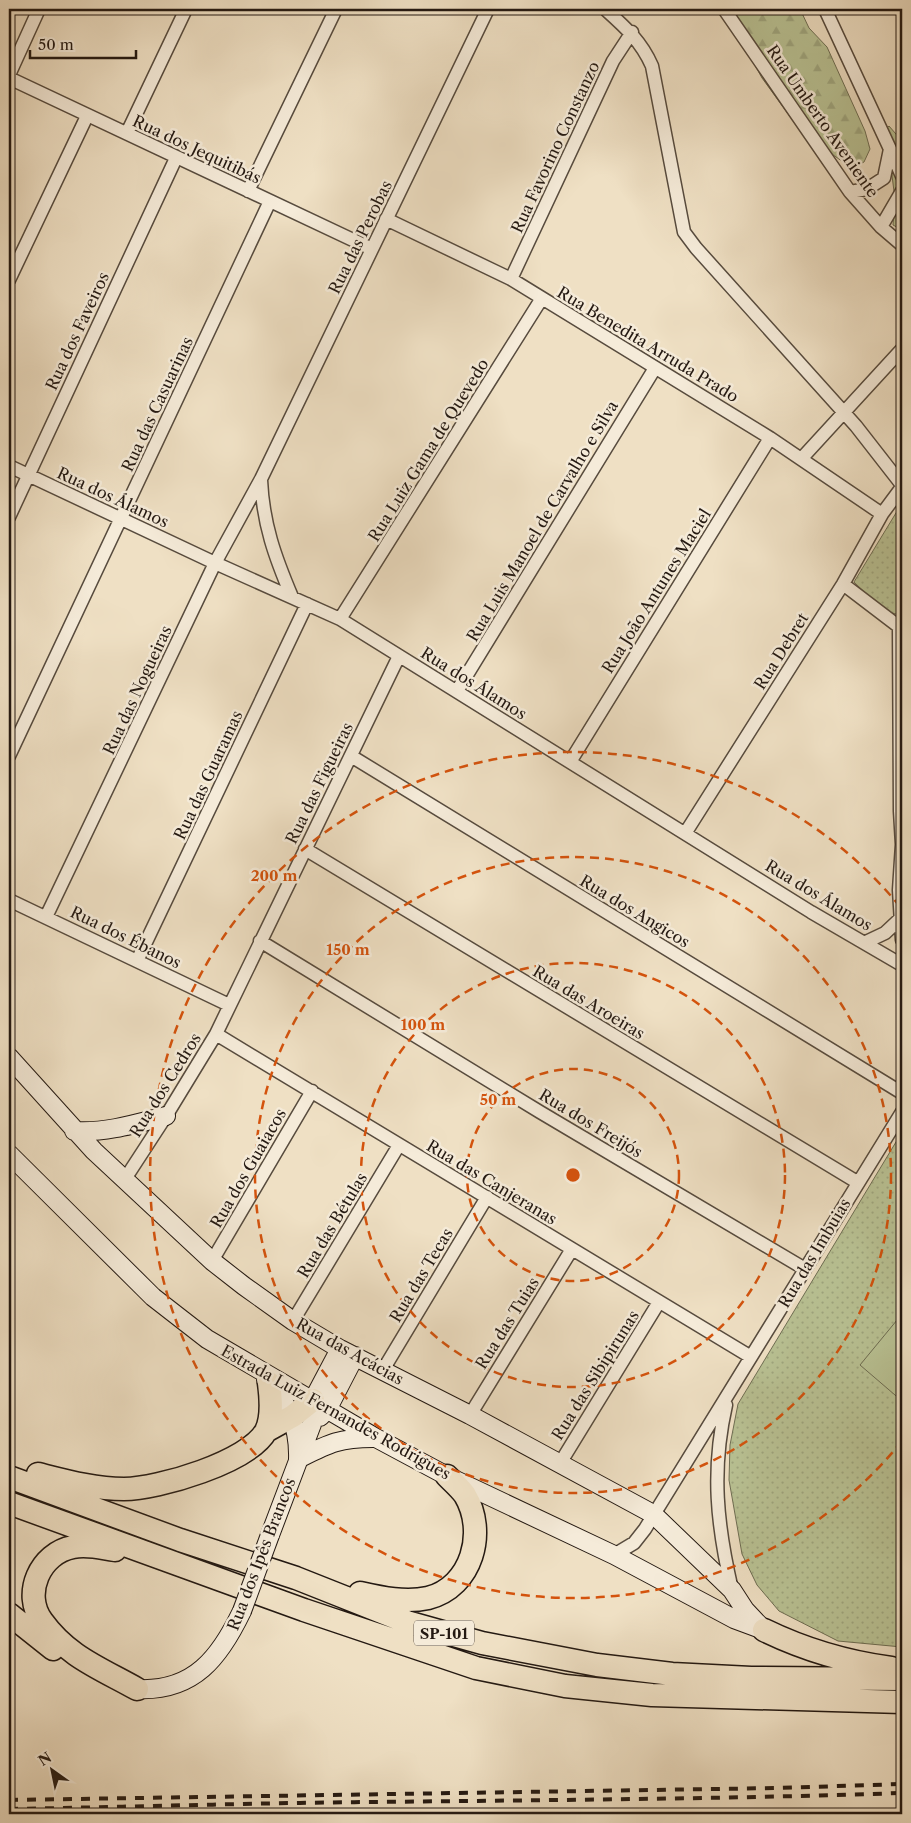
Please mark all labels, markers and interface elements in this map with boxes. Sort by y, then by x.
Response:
scale bar [30,28,136,60]
text: 50 m [38,35,74,54]
street label: Rua Umberto Aveniente [763,41,883,201]
street label: Rua Favorino Constanzo [506,58,604,236]
street label: Rua dos Jequitibás [130,111,264,187]
street label: Rua das Perobas [324,177,396,297]
street label: Rua dos Faveiros [41,269,113,393]
street label: Rua Benedita Arruda Prado [554,282,742,406]
street label: Rua das Casuarinas [117,333,197,475]
street label: Rua Luiz Gama de Quevedo [363,355,493,545]
street label: Rua Luis Manoel de Carvalho e Silva [462,396,622,645]
street label: Rua dos Álamos [54,462,172,532]
street label: Rua João Antunes Maciel [597,505,715,677]
street label: Rua Debret [750,609,813,693]
street label: Rua das Nogueiras [98,622,176,758]
street label: Rua dos Álamos [417,642,531,724]
street label: Rua das Guaramas [169,707,247,843]
street label: Rua das Figueiras [281,719,357,847]
street label: Rua dos Álamos [762,855,876,935]
text: 200 m [251,866,297,885]
street label: Rua dos Angicos [576,870,694,952]
street label: Rua dos Ébanos [67,902,185,972]
text: 150 m [326,940,370,959]
street label: Rua das Aroeiras [529,961,649,1043]
text: 100 m [401,1015,445,1034]
street label: Rua dos Cedros [125,1029,205,1141]
street label: Rua dos Freijós [536,1084,646,1162]
text: 50 m [480,1090,516,1109]
street label: Rua dos Guaiacos [206,1105,290,1231]
street label: Rua das Canjeranas [423,1135,561,1229]
centre of rings [564,1166,582,1184]
street label: Rua das Bétulas [293,1169,371,1281]
street label: Rua das Imbuias [773,1195,855,1311]
street label: Rua das Tecas [385,1224,457,1326]
street label: Rua das Tuias [471,1273,543,1373]
street label: Rua das Sibipirunas [547,1306,643,1444]
street label: Rua das Acácias [293,1313,407,1389]
street label: Estrada Luiz Fernandes Rodrigues [218,1340,454,1484]
street label: Rua dos Ipês Brancos [223,1475,299,1633]
road number: SP-101 [414,1620,474,1646]
north arrow [28,1746,78,1796]
text: N [35,1748,55,1770]

